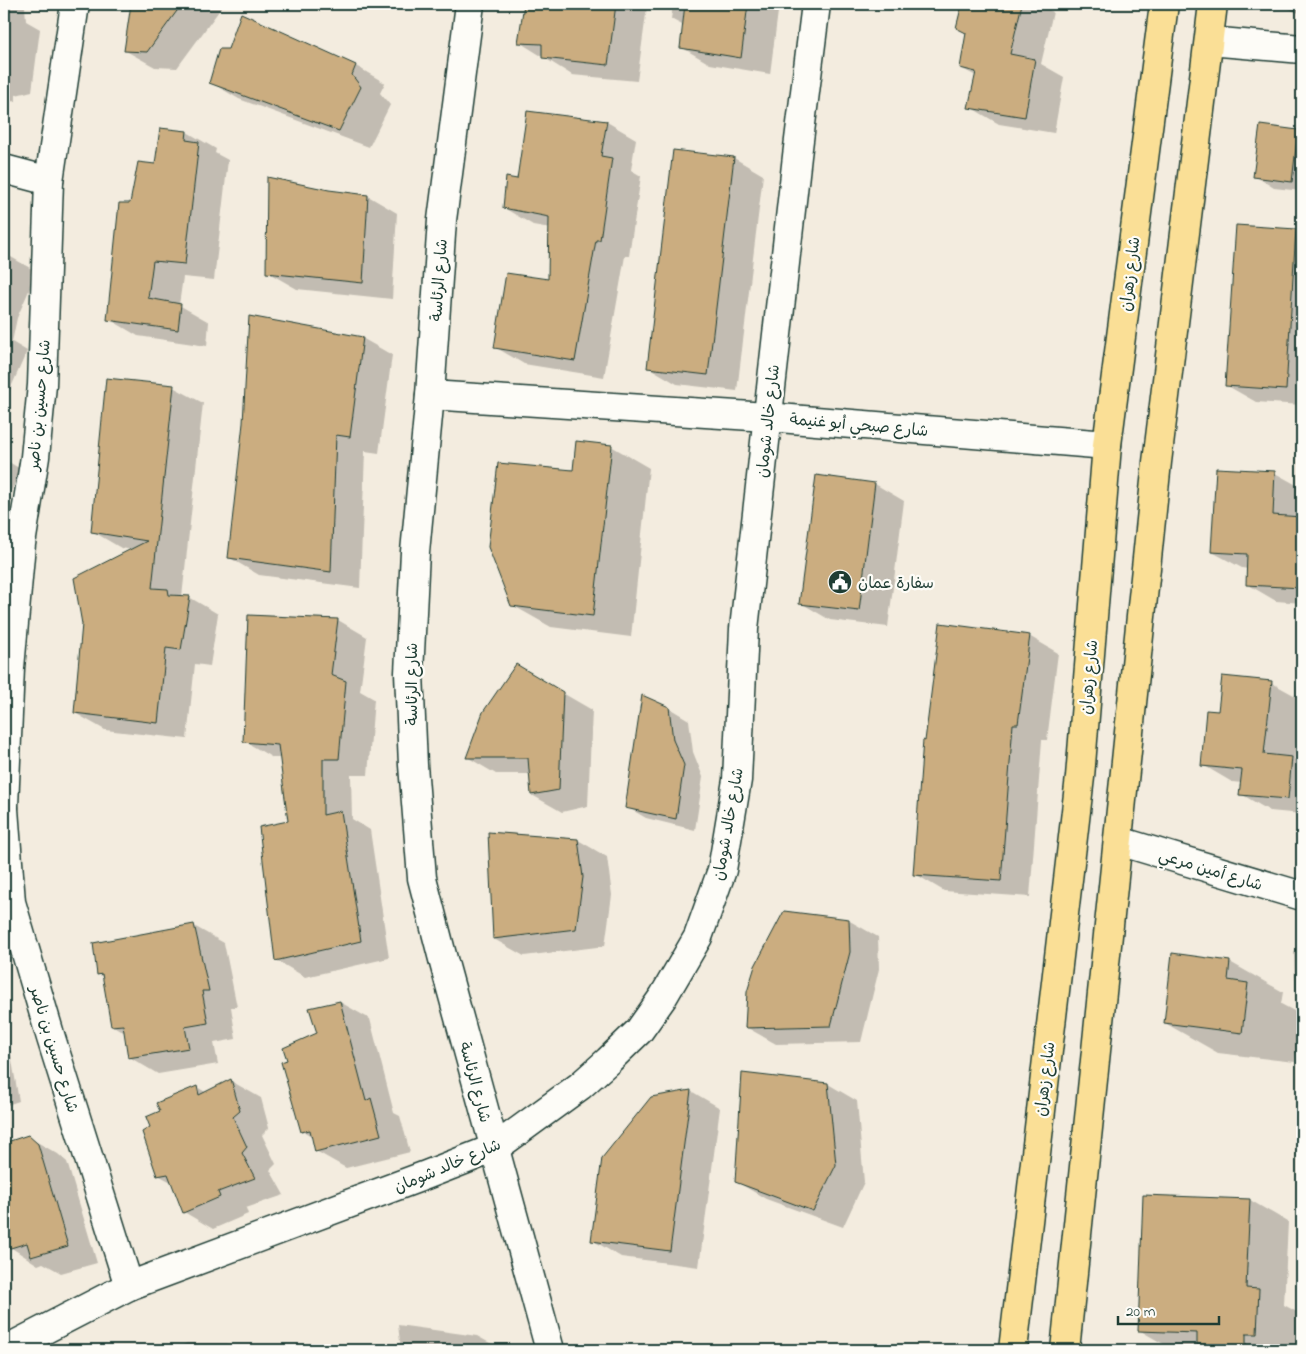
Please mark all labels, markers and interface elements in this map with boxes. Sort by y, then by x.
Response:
street label: شارع زهران [1114,236,1147,313]
street label: شارع الرئاسة [425,238,455,322]
street label: شارع حسين بن ناصر [22,339,58,474]
street label: شارع خالد شومان [751,363,787,479]
street label: شارع صبحي أبو غنيمة [788,408,929,445]
public building icon: سفارة عمان [827,569,853,595]
place label: سفارة عمان [858,572,934,596]
street label: شارع زهران [1075,639,1105,716]
street label: شارع الرئاسة [401,643,425,725]
street label: شارع خالد شومان [707,766,751,883]
street label: شارع أمين مرعي [1155,844,1265,899]
street label: شارع حسين بن ناصر [22,981,84,1116]
street label: شارع الرئاسة [452,1039,496,1126]
street label: شارع زهران [1029,1041,1062,1118]
street label: شارع خالد شومان [391,1134,505,1200]
scale bar [1118,1294,1220,1326]
text: 20 m [1126,1301,1156,1323]

